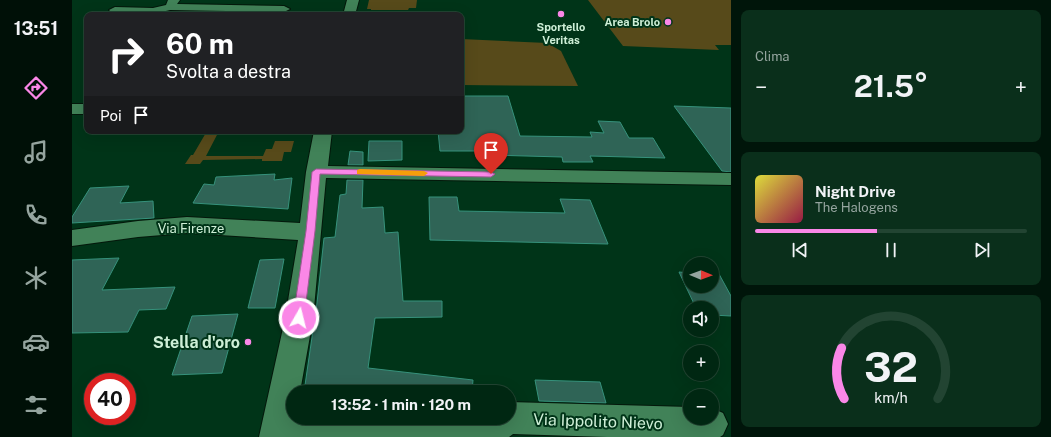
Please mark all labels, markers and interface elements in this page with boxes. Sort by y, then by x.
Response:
marker: Sportello Veritas [556,9,566,19]
place label: Area Brolo [604,16,660,28]
marker: Area Brolo [663,17,673,27]
text: 13:51 [14,18,58,39]
place label: Sportello Veritas [537,21,585,46]
text: 60 m [166,27,234,60]
icon: right [100,28,152,80]
text: Clima [755,49,790,64]
text: Svolta a destra [166,61,291,82]
text: 21.5° [854,68,928,104]
icon: directions [22,74,50,102]
text: − [755,74,767,100]
text: + [1015,74,1027,100]
icon: arrive [130,104,152,126]
text: Poi [100,107,122,124]
pin [474,133,508,174]
icon: music [22,138,50,166]
icon: arrive [480,139,502,161]
text: Night Drive [815,183,896,200]
text: The Halogens [815,200,898,215]
icon: phone [22,201,50,229]
street label: Via Firenze [158,221,224,236]
icon: previous [789,239,811,261]
icon: pause [880,239,902,261]
icon: next [971,239,993,261]
north arrow [683,257,719,293]
map controls [683,257,719,425]
icon: climate [22,264,50,292]
position arrow [278,297,320,339]
button: sound [683,301,719,337]
icon: car [22,328,50,356]
place label: Stella d'oro [153,333,240,352]
marker: Stella d'oro [243,337,253,347]
text: 32 [864,342,918,391]
button: + [683,345,719,381]
speed limit sign: 40 [84,373,136,425]
text: km/h [874,388,908,405]
button: − [683,389,719,425]
icon: filters [22,391,50,419]
text: 13:52 · 1 min · 120 m [331,396,471,413]
street label: Via Ippolito Nievo [533,410,663,433]

